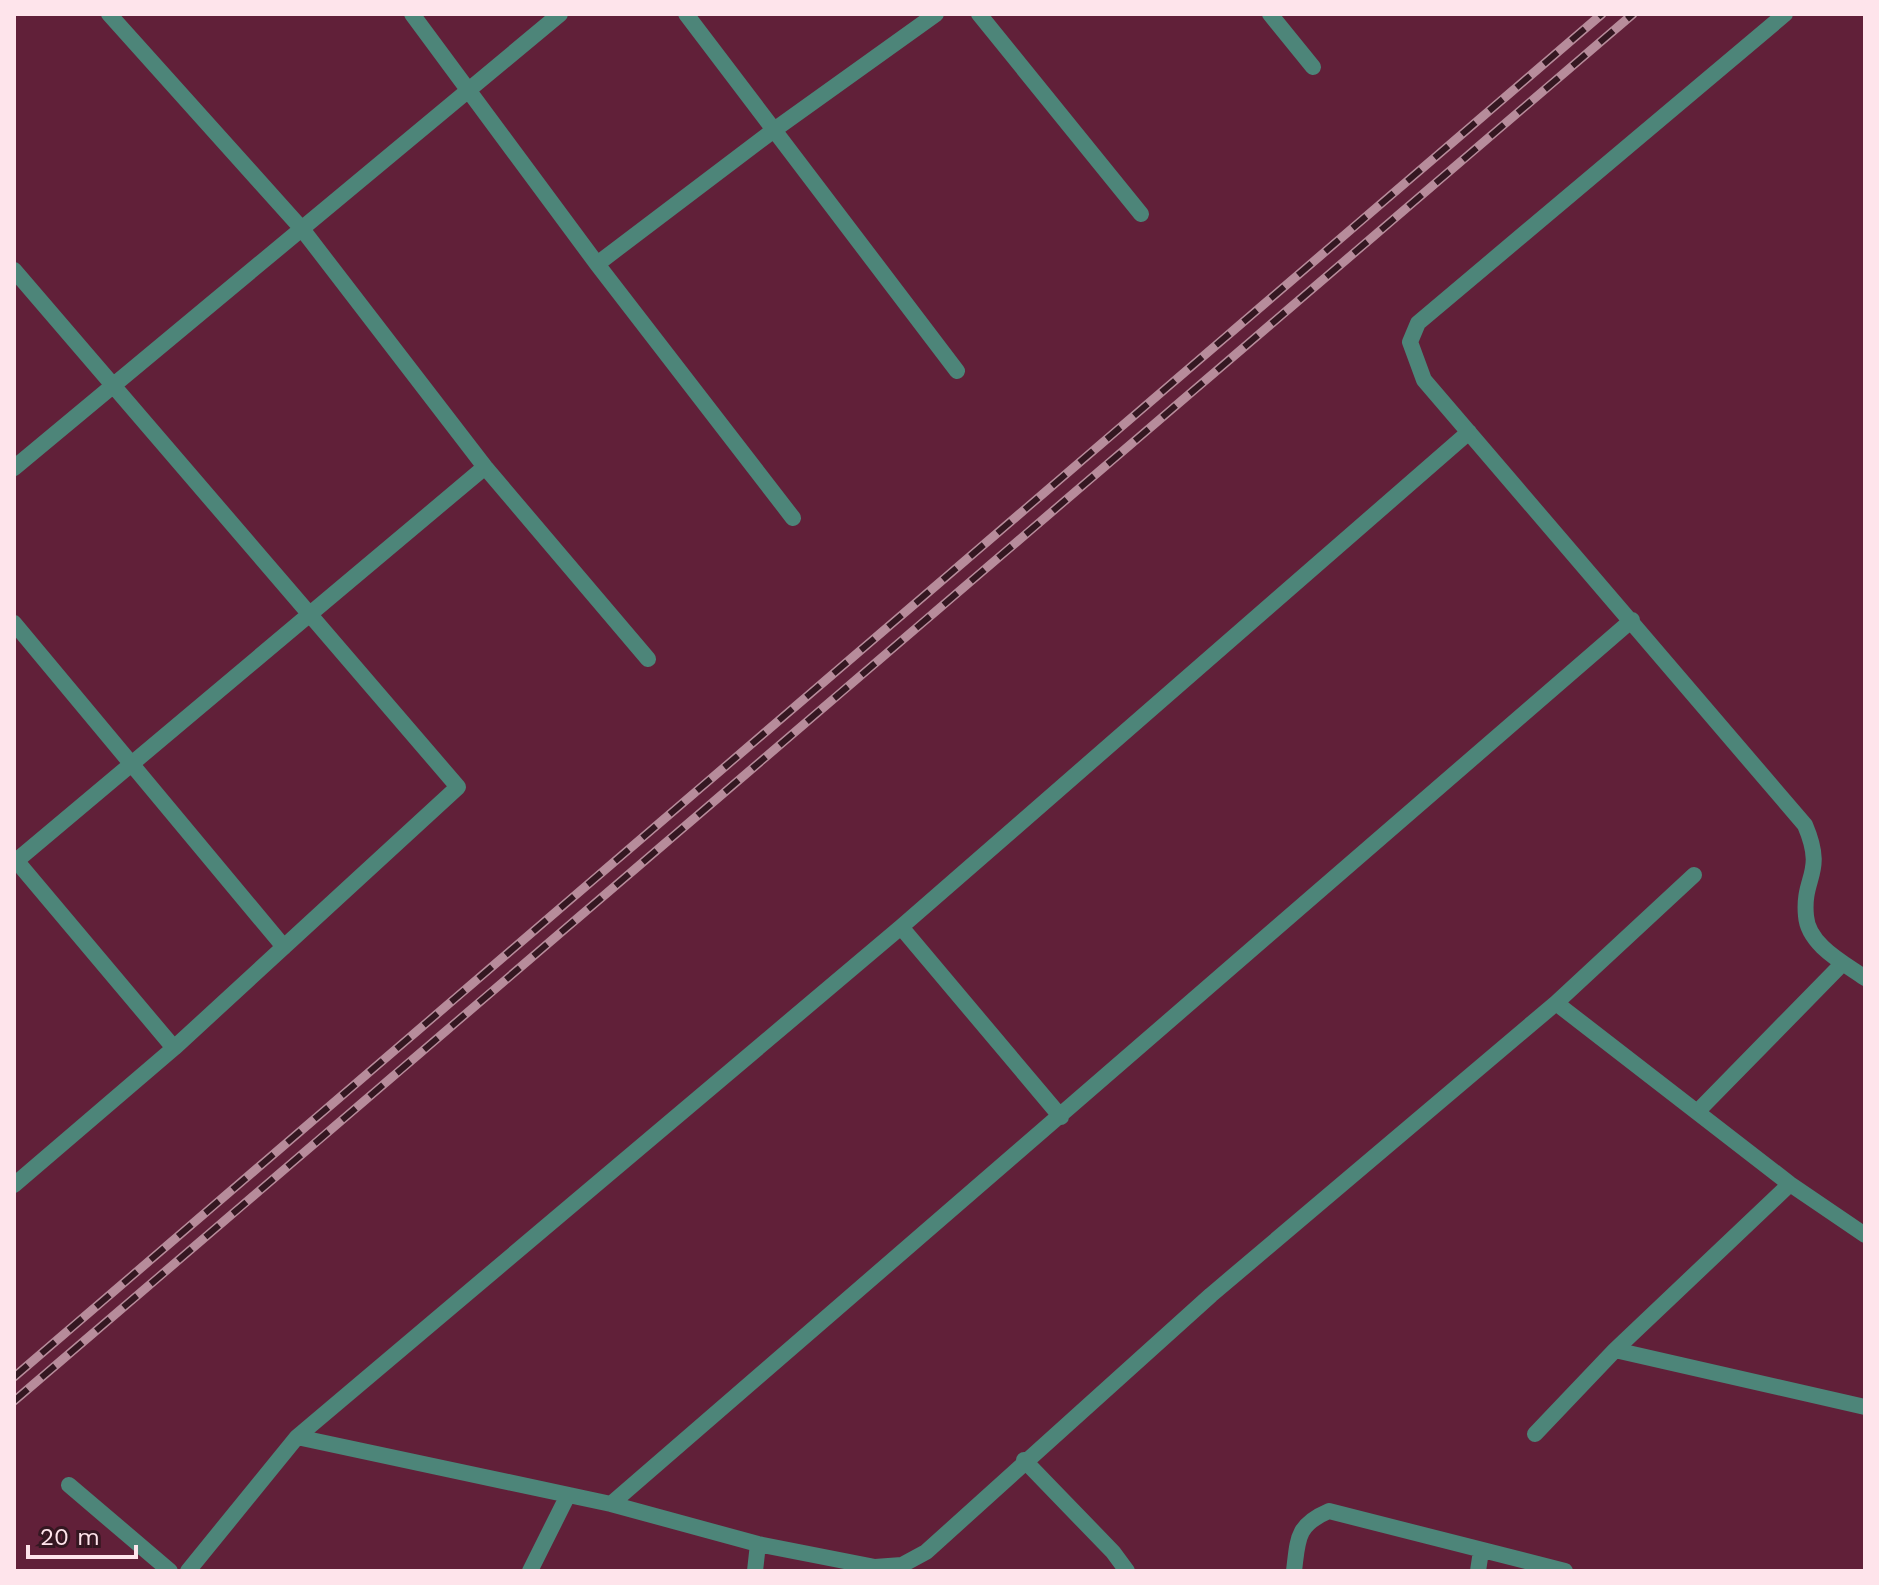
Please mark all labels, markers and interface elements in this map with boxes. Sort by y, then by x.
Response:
scale bar [28,1509,136,1559]
text: 20 m [40,1523,100,1551]

